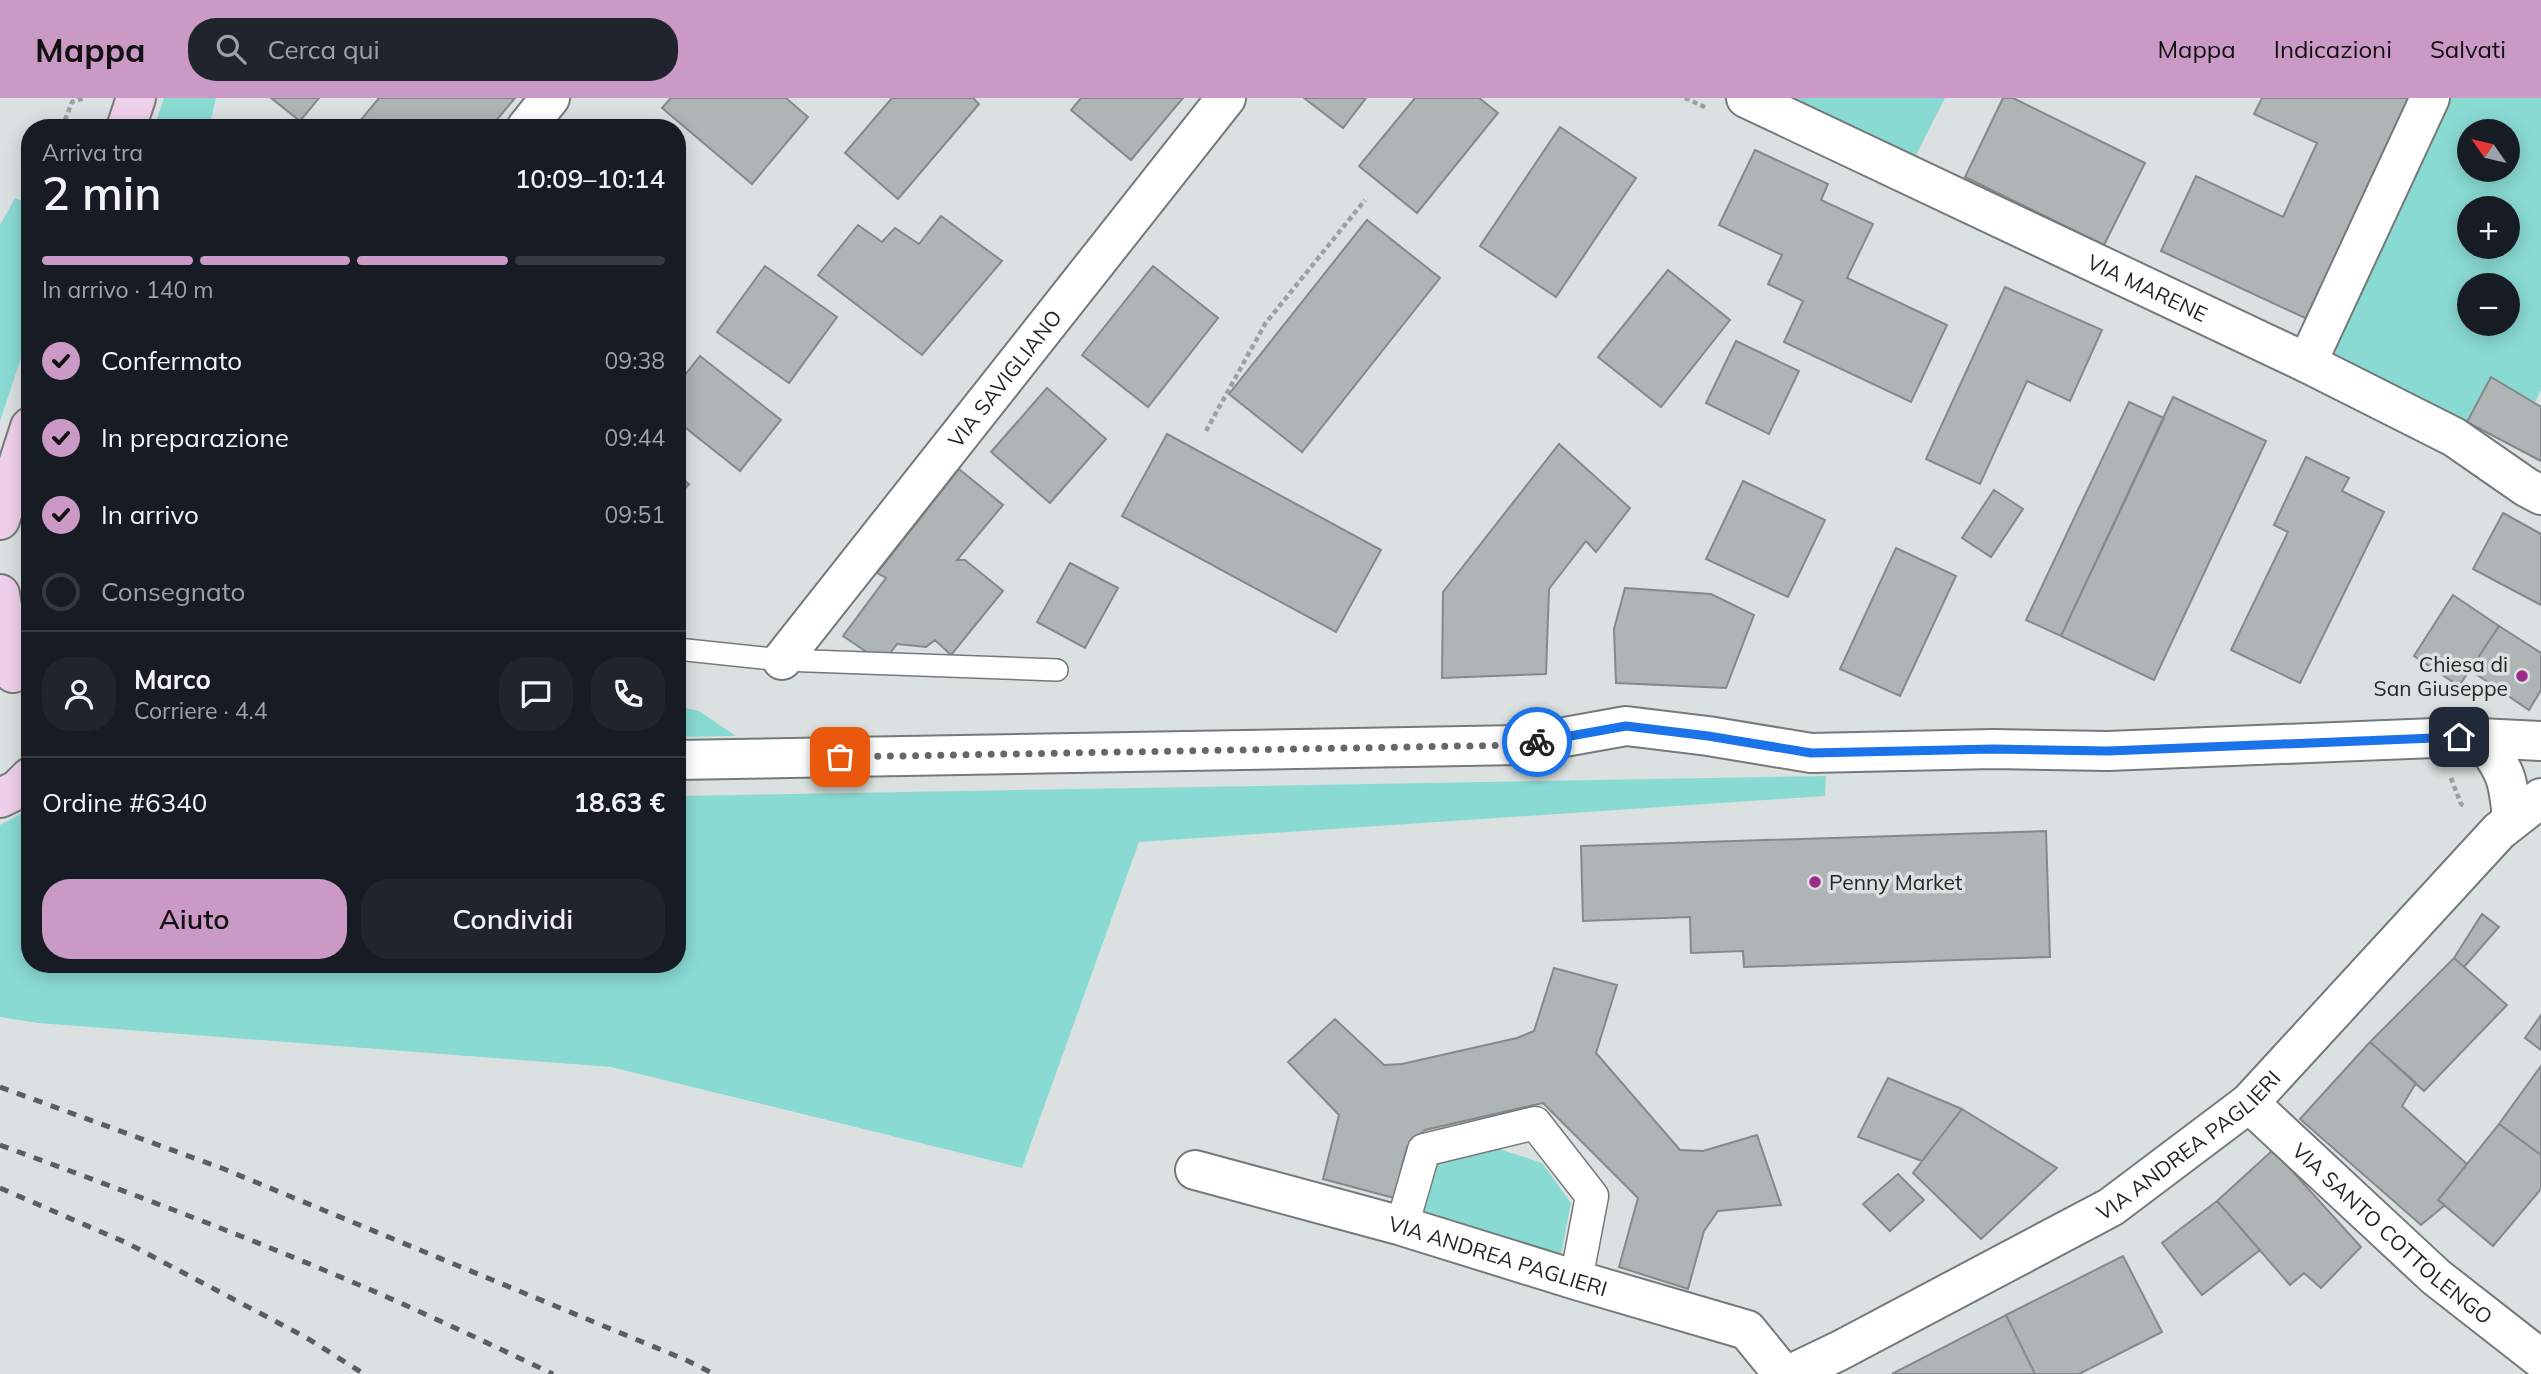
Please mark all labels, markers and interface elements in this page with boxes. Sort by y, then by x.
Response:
search box [188,18,678,81]
text: Mappa [35,29,146,70]
icon: search [212,30,250,68]
text: Cerca qui [268,33,380,66]
text: Mappa [2157,34,2236,64]
text: Indicazioni [2274,34,2392,64]
text: Salvati [2430,34,2506,64]
north arrow [2457,119,2520,182]
map controls [2457,119,2520,336]
text: Arriva tra [42,138,143,167]
text: 10:09–10:14 [515,162,665,195]
text: 2 min [42,164,161,222]
button: + [2457,196,2520,259]
street label: VIA MARENE [2083,248,2212,327]
button: − [2457,273,2520,336]
text: In arrivo · 140 m [42,275,214,304]
street label: VIA SAVIGLIANO [942,304,1067,452]
icon: check [42,342,80,380]
text: Confermato [101,344,242,377]
text: 09:38 [605,346,665,375]
icon: check [42,419,80,457]
text: In preparazione [101,421,289,454]
text: 09:44 [605,423,665,452]
icon: check [42,496,80,534]
text: In arrivo [101,498,199,531]
text: 09:51 [605,500,665,529]
text: Consegnato [101,575,245,608]
place label: Chiesa di San Giuseppe [2374,651,2508,701]
button: person [42,657,116,731]
button: chat [499,657,573,731]
button: phone [591,657,665,731]
text: Marco [134,663,211,696]
marker: Chiesa di San Giuseppe [2514,668,2530,684]
text: Corriere · 4.4 [134,696,268,725]
courier [1502,707,1572,777]
pin [2429,707,2489,767]
icon: home [2440,718,2478,756]
icon: bike [1518,723,1556,761]
pin [810,727,870,787]
icon: bag [821,738,859,776]
text: Ordine #6340 [42,786,207,819]
text: 18.63 € [573,786,665,819]
place label: Penny Market [1829,869,1962,895]
marker: Penny Market [1807,874,1823,890]
button: Aiuto [42,879,347,959]
button: Condividi [361,879,665,959]
street label: VIA ANDREA PAGLIERI [2092,1065,2286,1225]
street label: VIA SANTO COTTOLENGO [2287,1137,2498,1329]
street label: VIA ANDREA PAGLIERI [1386,1210,1610,1301]

